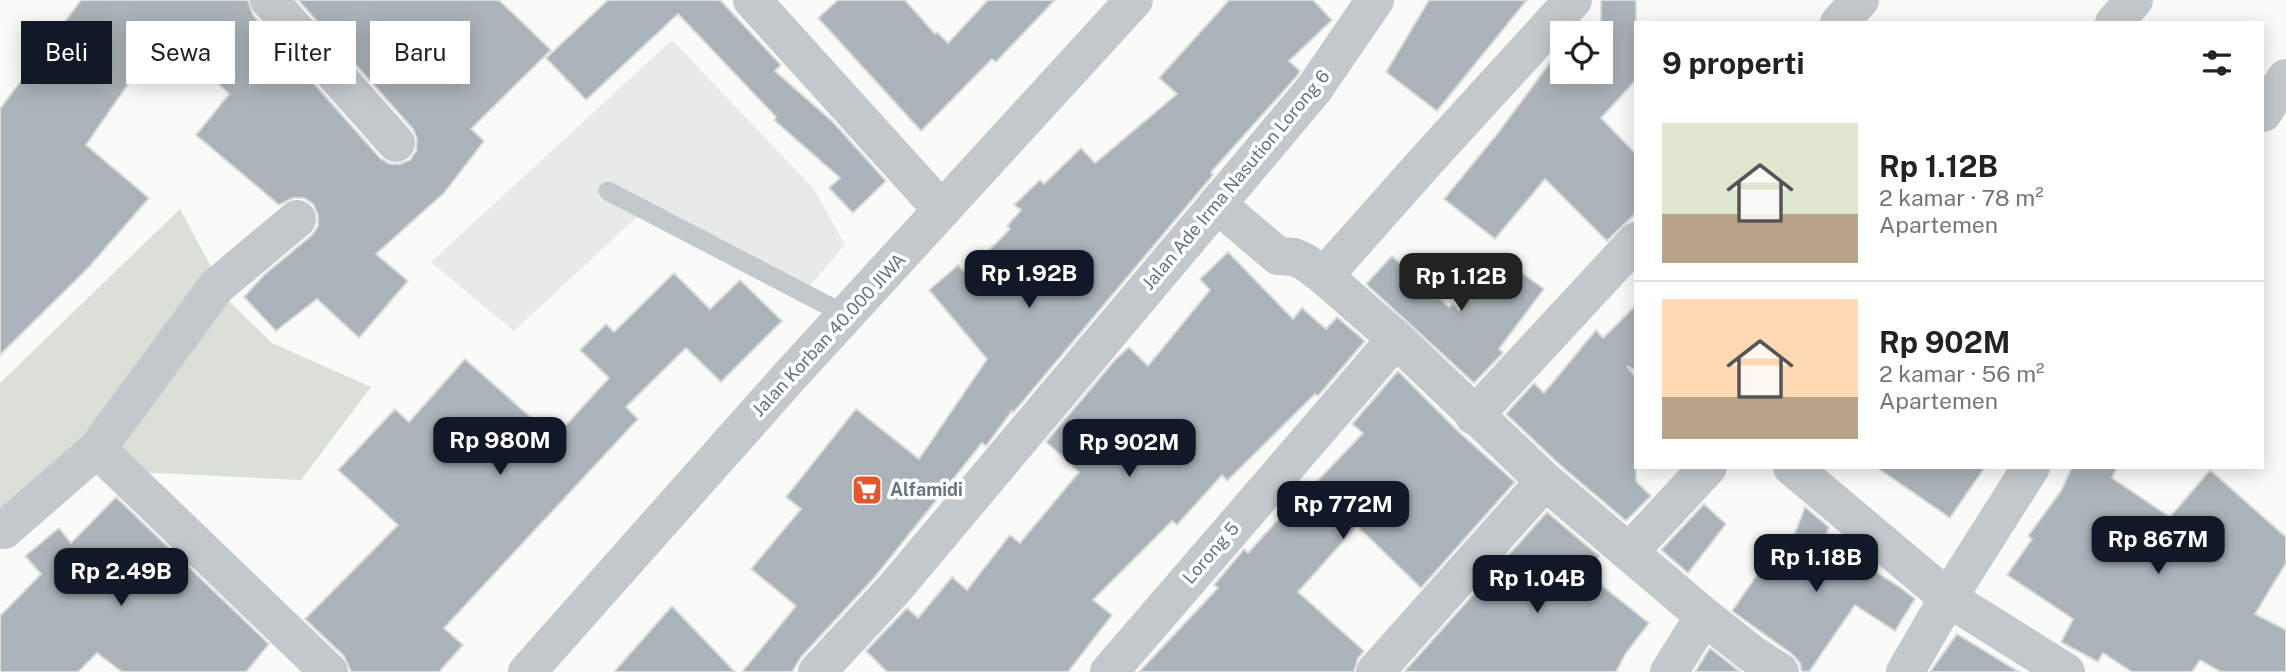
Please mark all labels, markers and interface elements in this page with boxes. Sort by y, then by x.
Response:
chip: Beli [21,21,112,84]
chip: Sewa [126,21,235,84]
chip: Filter [249,21,356,84]
chip: Baru [370,21,470,84]
map controls [1550,21,1613,84]
button: locate [1550,21,1613,84]
icon: filters [2198,44,2236,82]
text: 9 properti [1662,45,1805,81]
street label: Jalan Ade Irma Nasution Lorong 6 [1137,65,1334,294]
text: Rp 1.12B [1879,148,1998,184]
icon: home [1718,151,1802,235]
text: 2 kamar · 78 m² [1879,184,2044,211]
text: Apartemen [1879,211,1998,238]
street label: Jalan Korban 40.000 JIWA [748,249,910,420]
pin: Rp 1.92B [957,250,1101,310]
pin: Rp 1.12B [1389,254,1533,313]
text: Rp 1.92B [981,259,1077,286]
text: Rp 1.12B [1415,262,1507,289]
text: Rp 902M [1879,324,2010,360]
icon: home [1718,327,1802,411]
text: 2 kamar · 56 m² [1879,360,2044,387]
text: Apartemen [1879,387,1998,414]
pin: Rp 980M [435,418,565,477]
pin: Rp 902M [1064,420,1194,479]
text: Rp 980M [449,426,551,453]
text: Rp 902M [1079,428,1179,455]
supermarket icon: Alfamidi [850,473,884,507]
place label: Alfamidi [890,479,963,500]
pin: Rp 772M [1278,482,1408,541]
text: Rp 772M [1293,490,1393,517]
pin: Rp 867M [2093,516,2223,576]
street label: Lorong 5 [1178,518,1243,588]
text: Rp 867M [2108,525,2208,552]
pin: Rp 1.18B [1744,534,1888,594]
text: Rp 1.18B [1770,543,1862,570]
pin: Rp 2.49B [49,548,193,608]
pin: Rp 1.04B [1465,556,1609,615]
text: Rp 2.49B [70,557,172,584]
text: Rp 1.04B [1489,564,1585,591]

